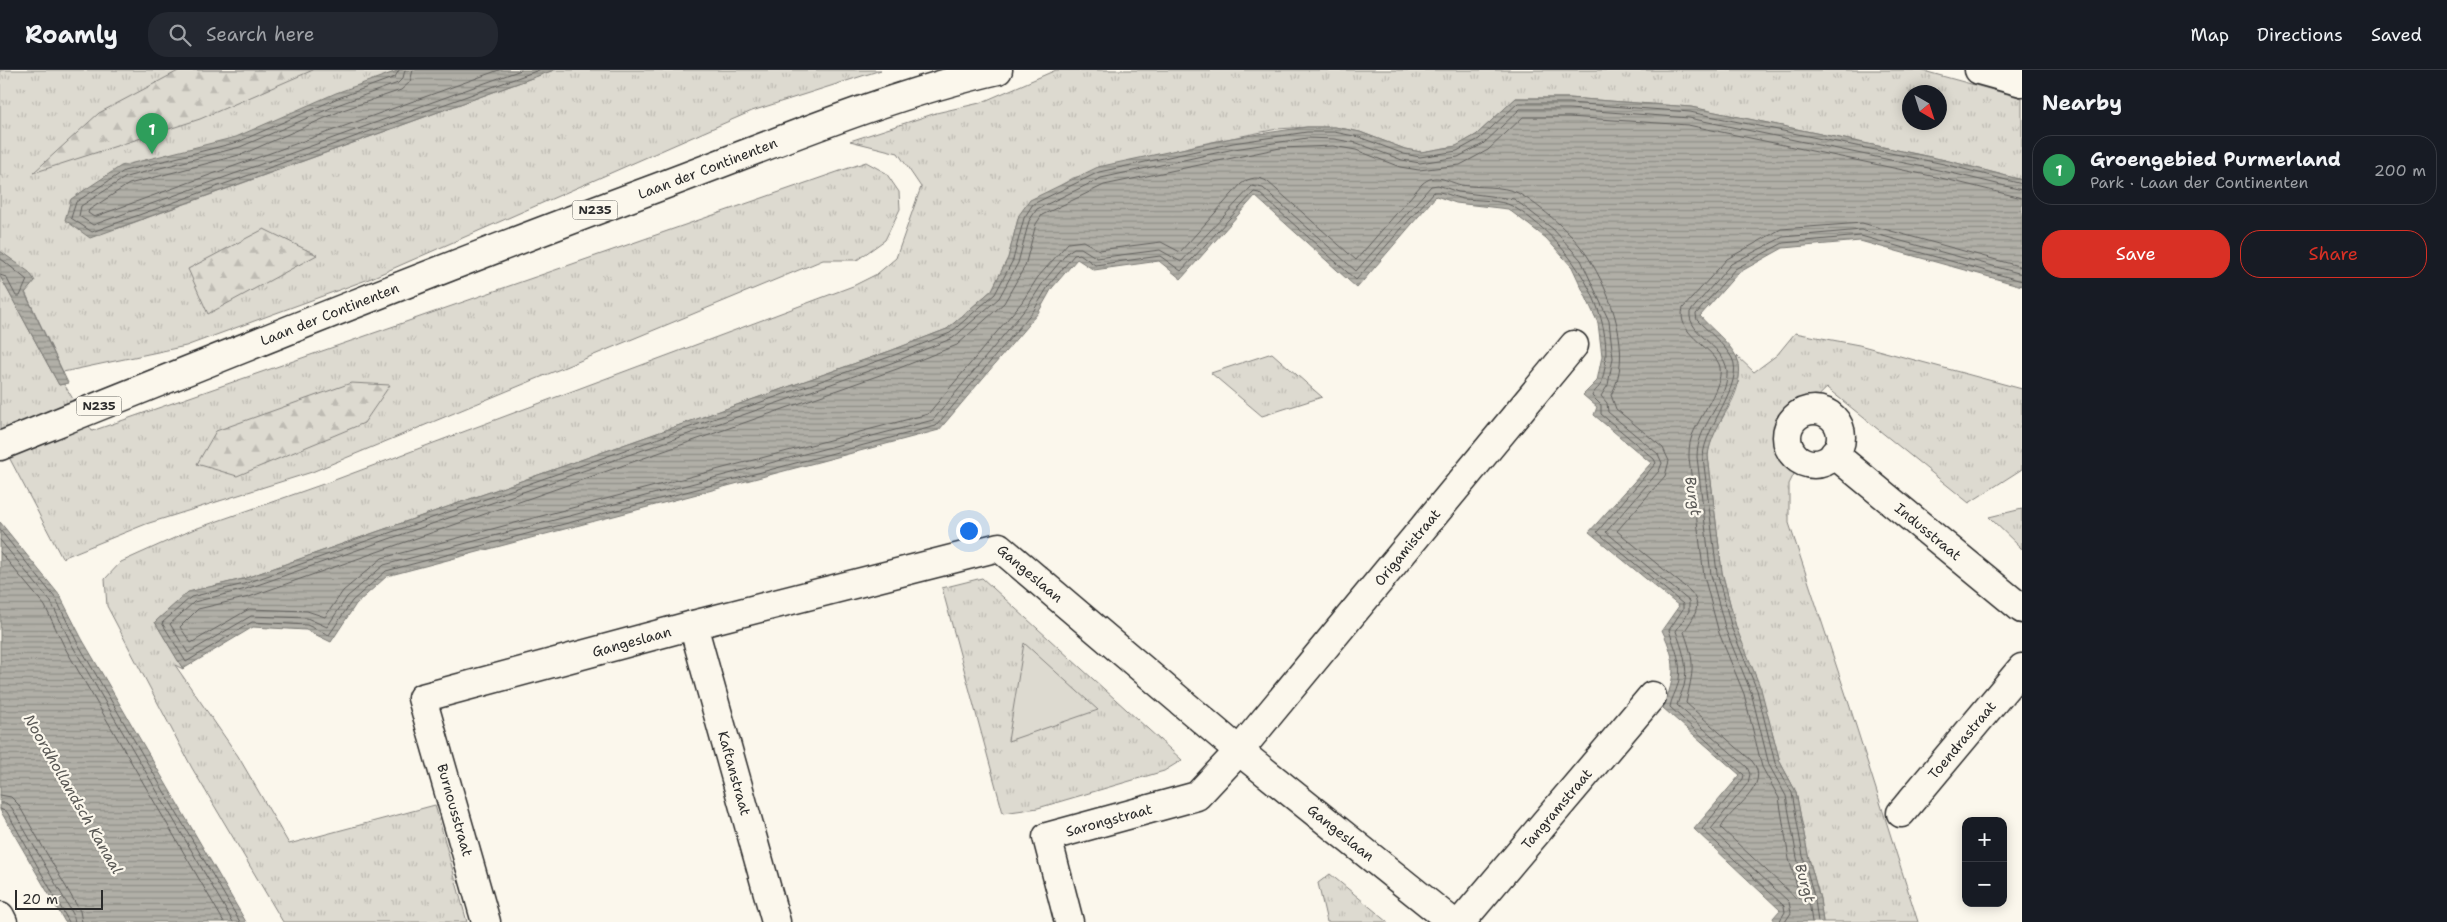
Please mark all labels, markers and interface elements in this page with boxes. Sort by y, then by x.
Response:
search box [148,12,498,57]
text: Roamly [25,19,118,51]
icon: search [166,21,194,49]
text: Search here [206,22,315,47]
text: Map [2191,23,2229,47]
text: Directions [2257,23,2343,47]
text: Saved [2371,23,2422,47]
north arrow [1902,85,1947,130]
text: Nearby [2042,89,2122,117]
pin: 1 [136,113,168,154]
street label: Laan der Continenten [635,133,780,203]
text: Groengebied Purmerland [2090,147,2341,172]
text: 1 [2055,160,2063,181]
text: 200 m [2374,160,2426,181]
text: Park · Laan der Continenten [2090,172,2308,193]
road number: N235 [572,200,618,220]
button: Save [2042,230,2230,278]
button: Share [2240,230,2427,278]
street label: Laan der Continenten [258,278,402,350]
road number: N235 [76,396,122,416]
water label: Burgt [1680,475,1706,518]
street label: Indusstraat [1891,499,1965,564]
street label: Origamistraat [1370,505,1444,589]
your location [956,518,982,544]
street label: Gangeslaan [993,540,1067,607]
street label: Gangeslaan [590,622,673,661]
street label: Toendrastraat [1924,697,2000,783]
water label: Noordhollandsch Kanaal [19,710,127,878]
street label: Kaftanstraat [714,729,755,818]
street label: Burnousstraat [433,762,477,858]
street label: Tangramstraat [1517,765,1596,853]
street label: Sarongstraat [1064,800,1154,841]
street label: Gangeslaan [1304,800,1378,865]
map controls [1962,817,2007,907]
button: + [1962,817,2007,862]
water label: Burgt [1790,861,1820,905]
button: − [1962,862,2007,907]
scale bar [15,887,102,910]
text: 20 m [22,890,58,908]

